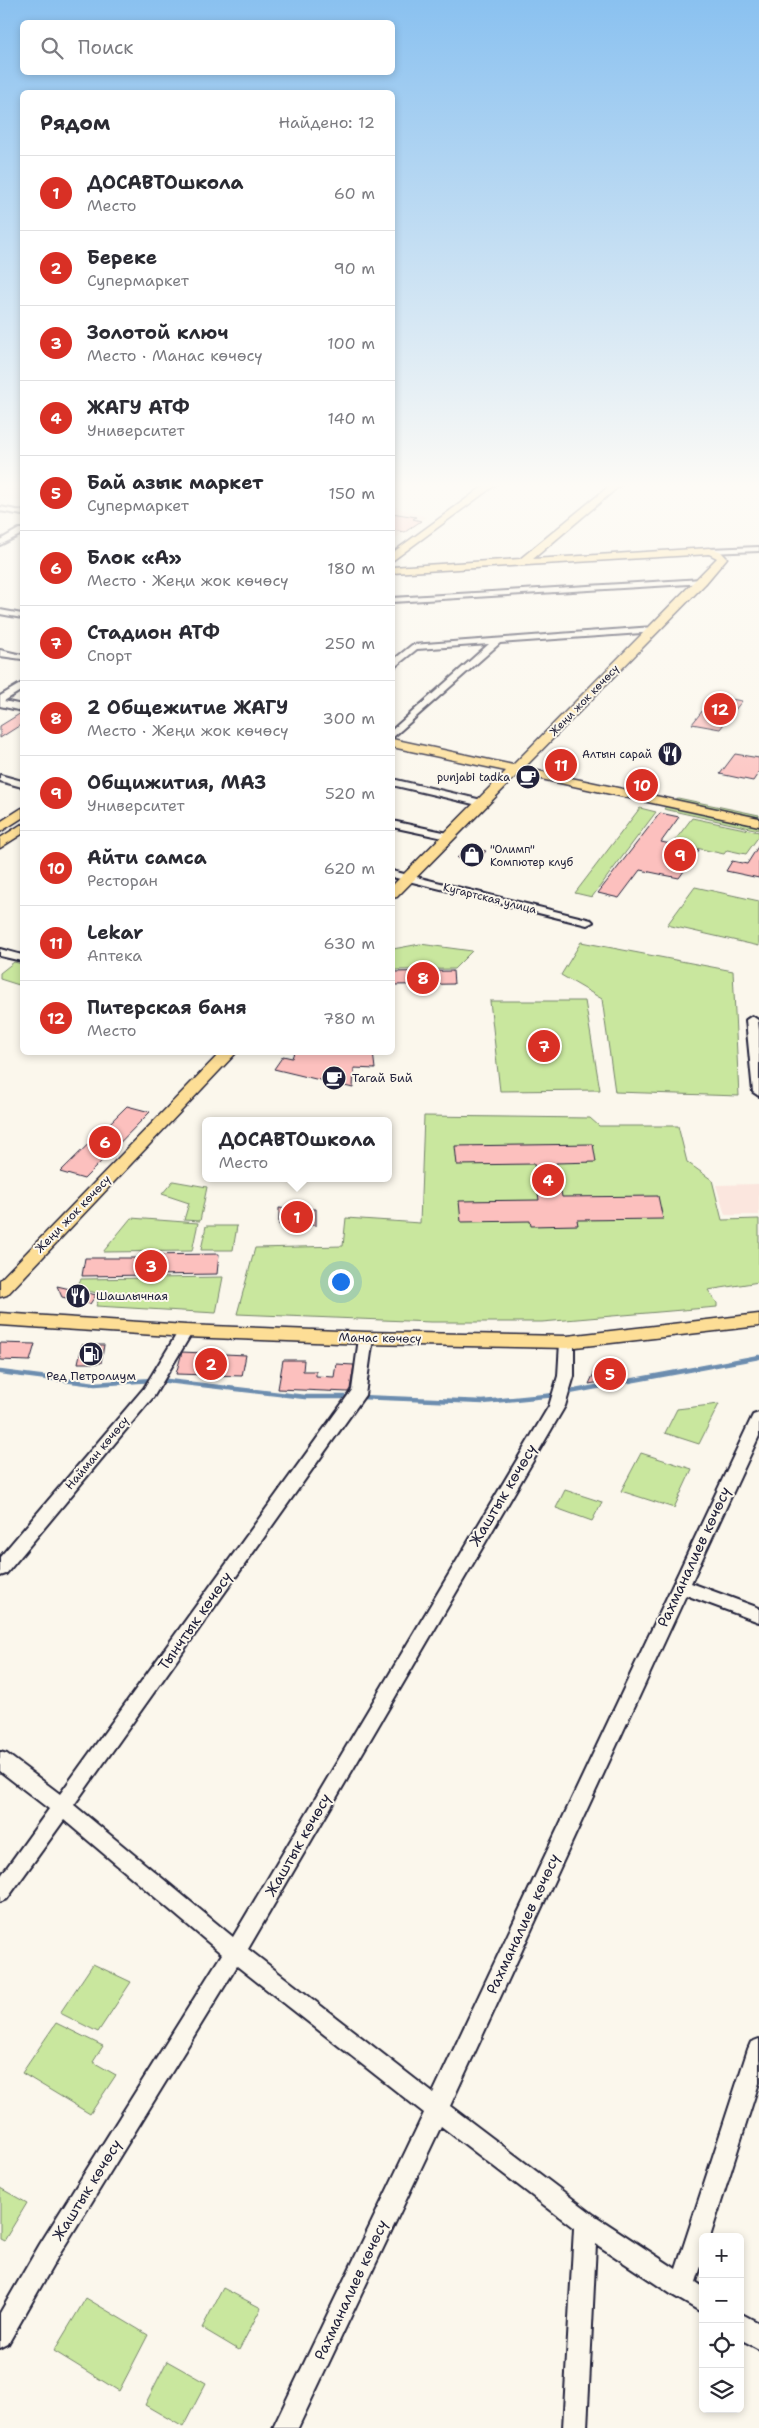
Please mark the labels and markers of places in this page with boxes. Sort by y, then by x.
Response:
pin: 12 [704,690,736,728]
restaurant icon: Алтын сарай [657,741,683,767]
pin: 11 [545,746,577,784]
place label: Алтын сарай [582,747,652,762]
cafe icon: punjabi tadka [515,764,541,790]
pin: 10 [626,766,658,804]
place label: punjabi tadka [437,770,510,785]
pin: 9 [664,836,696,874]
shop icon: "Олимп" Компютер клуб [459,842,485,868]
place label: "Олимп" Компютер клуб [490,842,574,870]
pin: 8 [407,959,439,997]
pin: 7 [528,1027,560,1065]
cafe icon: Тагай Бий [321,1065,347,1091]
place label: Тагай Бий [352,1070,413,1086]
pin: 6 [89,1123,121,1161]
pin: 4 [532,1161,564,1199]
pin: 1 [281,1198,313,1236]
pin: 3 [135,1247,167,1285]
restaurant icon: Шашлычная [65,1283,91,1309]
place label: Шашлычная [96,1288,168,1304]
fuel station icon: Ред Петролиум [78,1341,104,1367]
pin: 2 [195,1345,227,1383]
pin: 5 [594,1355,626,1393]
place label: Ред Петролиум [46,1368,136,1384]

